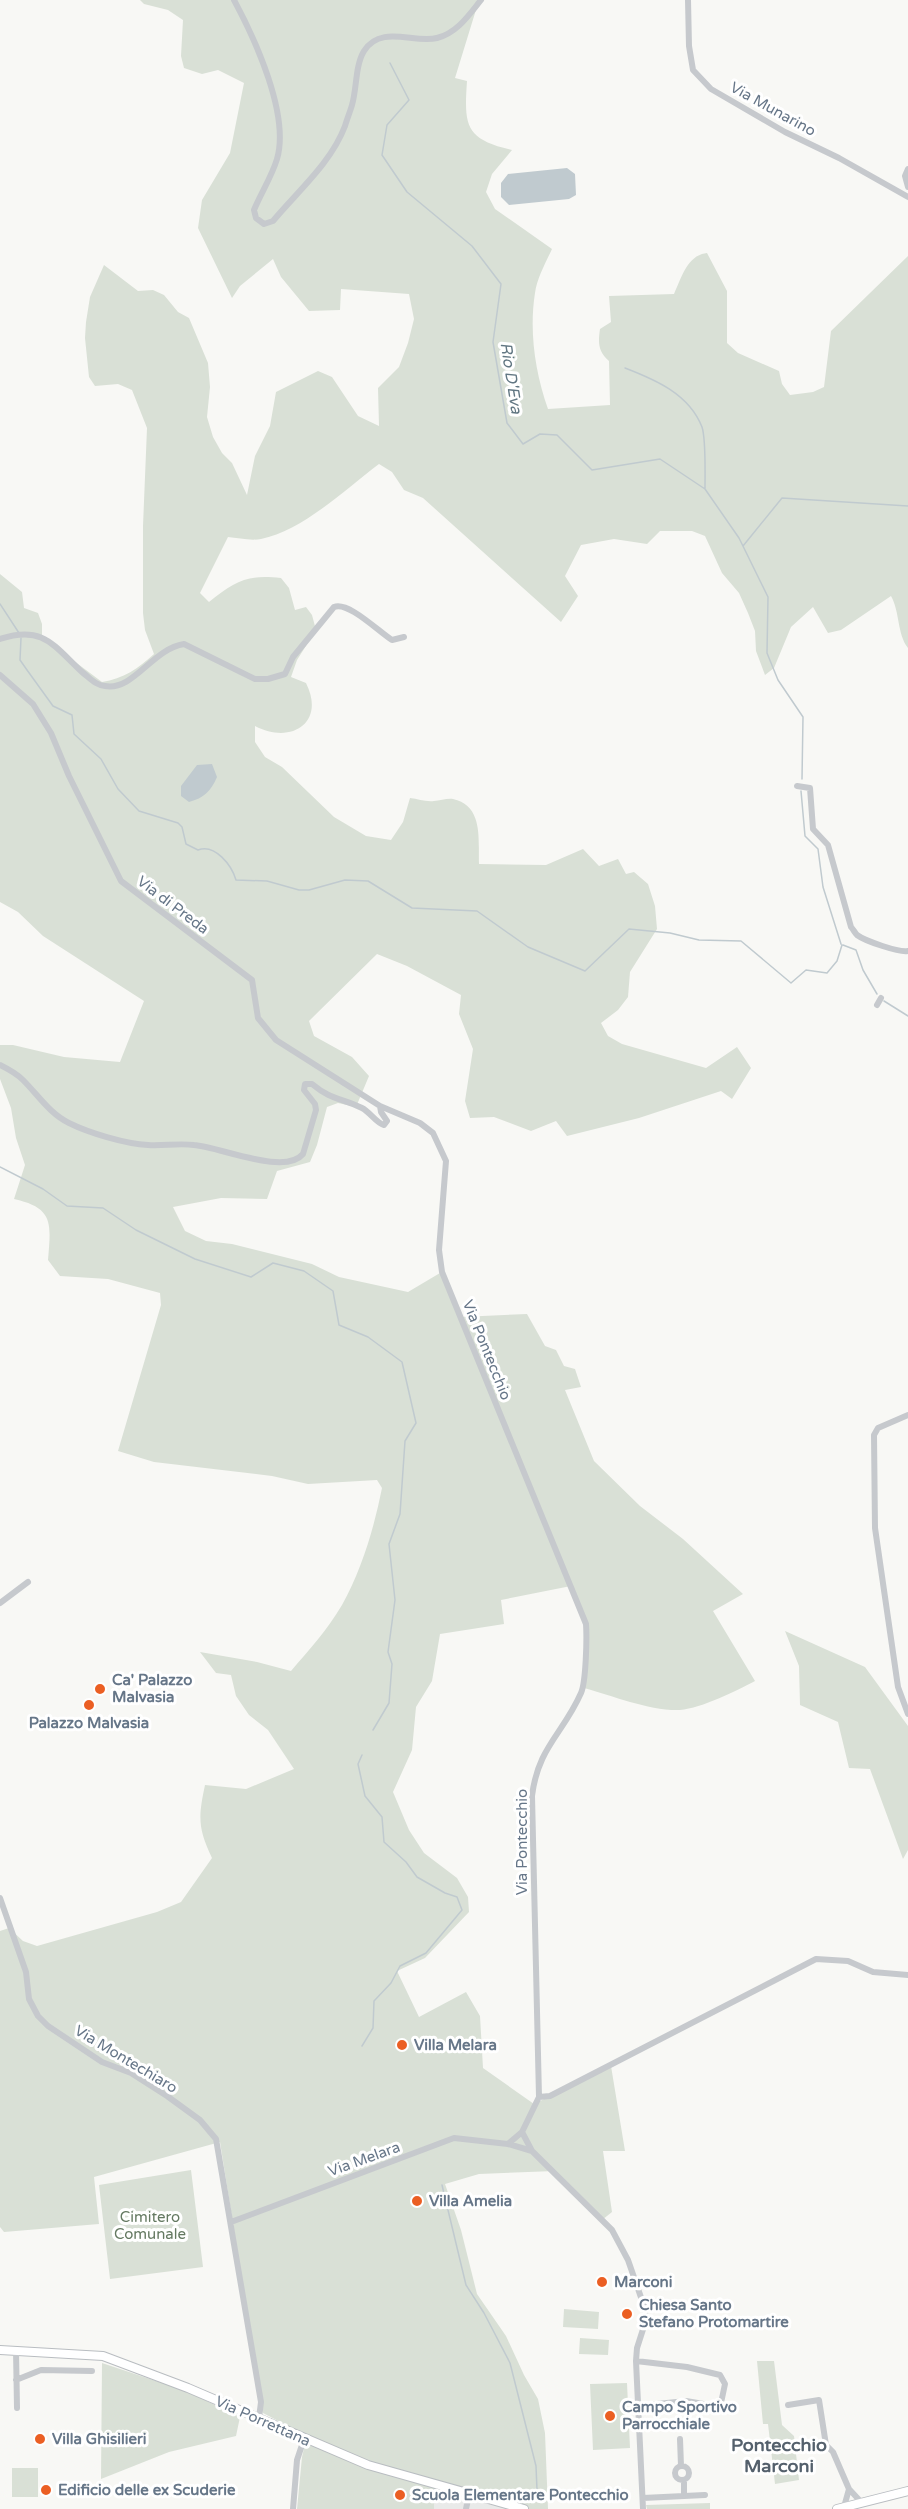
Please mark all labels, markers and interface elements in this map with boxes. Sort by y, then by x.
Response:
street label: Via Munarino [727,78,819,140]
water label: Rio D'Eva [495,341,527,416]
street label: Via di Preda [134,872,212,938]
street label: Via Pontecchio [459,1297,515,1403]
place label: Ca' Palazzo Malvasia [112,1671,192,1706]
marker: Ca' Palazzo Malvasia [93,1682,107,1696]
marker: Palazzo Malvasia [82,1698,96,1712]
place label: Palazzo Malvasia [29,1714,149,1732]
street label: Via Pontecchio [513,1789,531,1895]
street label: Via Montechiaro [71,2021,181,2097]
place label: Villa Melara [414,2036,497,2054]
marker: Villa Melara [395,2038,409,2052]
street label: Via Melara [325,2138,403,2180]
place label: Villa Amelia [429,2192,512,2210]
marker: Villa Amelia [410,2194,424,2208]
park label: Cimitero Comunale [114,2208,186,2243]
place label: Marconi [614,2273,672,2291]
marker: Marconi [595,2275,609,2289]
place label: Chiesa Santo Stefano Protomartire [639,2296,789,2331]
marker: Chiesa Santo Stefano Protomartire [620,2307,634,2321]
street label: Via Porrettana [213,2392,313,2450]
place label: Campo Sportivo Parrocchiale [622,2398,737,2433]
marker: Campo Sportivo Parrocchiale [603,2409,617,2423]
place label: Villa Ghisilieri [52,2430,146,2448]
marker: Villa Ghisilieri [33,2432,47,2446]
district label: Pontecchio Marconi [731,2434,827,2477]
place label: Edificio delle ex Scuderie [58,2481,236,2499]
marker: Edificio delle ex Scuderie [39,2483,53,2497]
place label: Scuola Elementare Pontecchio [412,2486,629,2504]
marker: Scuola Elementare Pontecchio [393,2488,407,2502]

